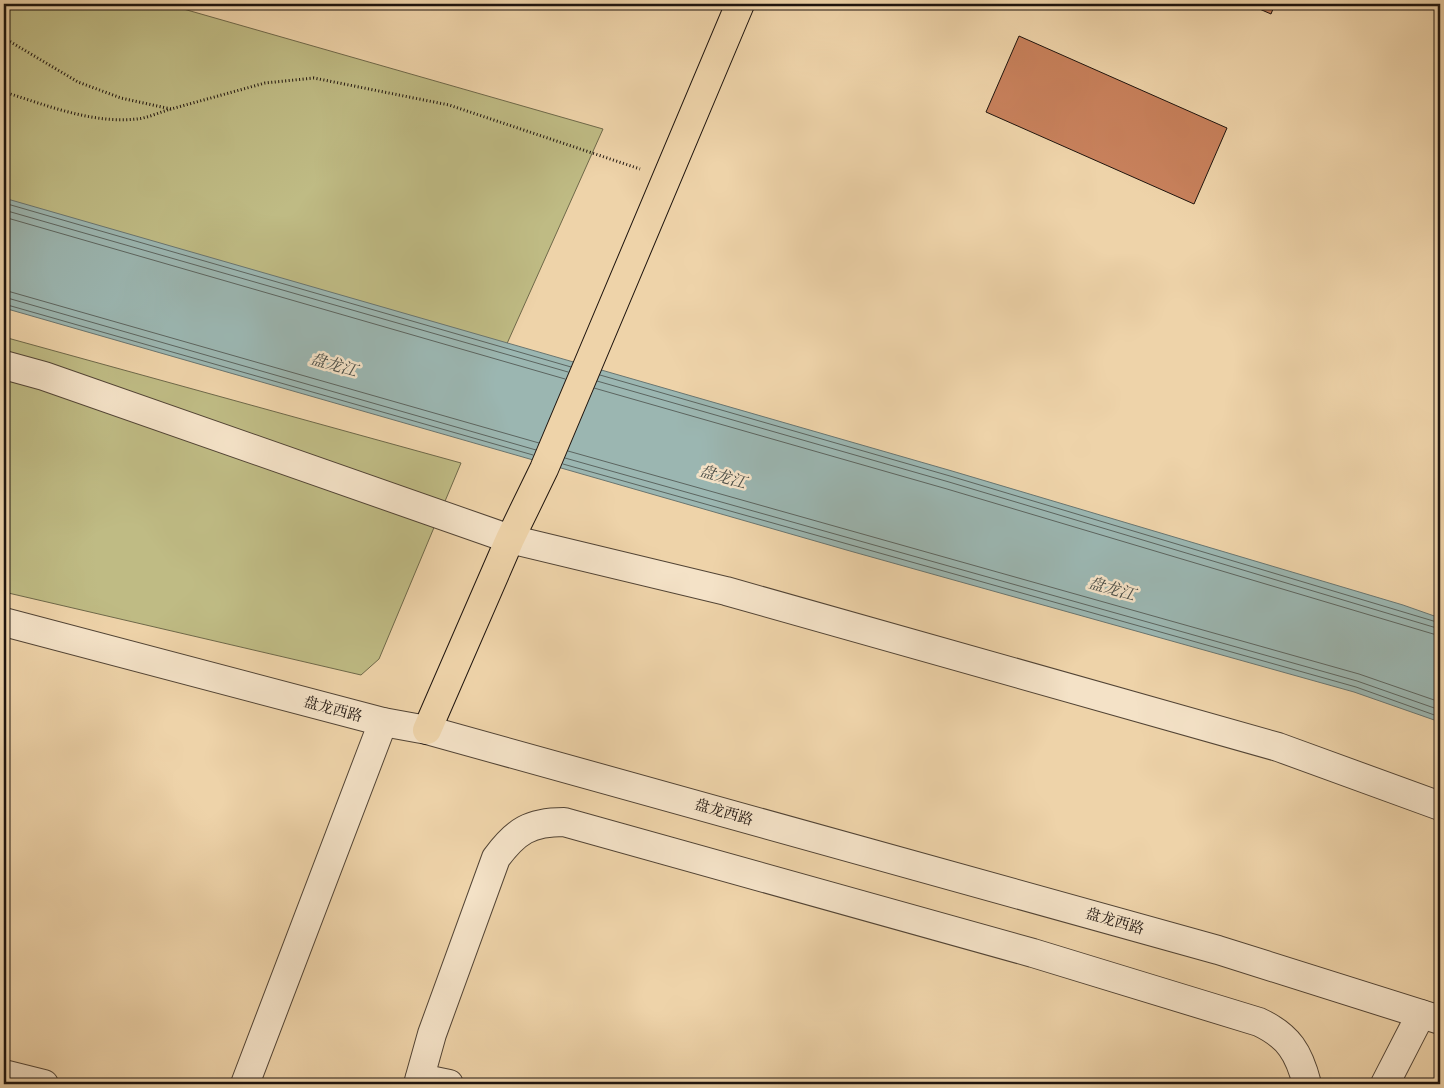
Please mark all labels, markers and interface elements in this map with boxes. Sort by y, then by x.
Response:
water label: 盘龙江 [308,349,361,381]
water label: 盘龙江 [697,461,750,493]
water label: 盘龙江 [1086,573,1139,605]
street label: 盘龙西路 [302,693,364,725]
street label: 盘龙西路 [693,795,755,829]
street label: 盘龙西路 [1084,904,1146,938]

